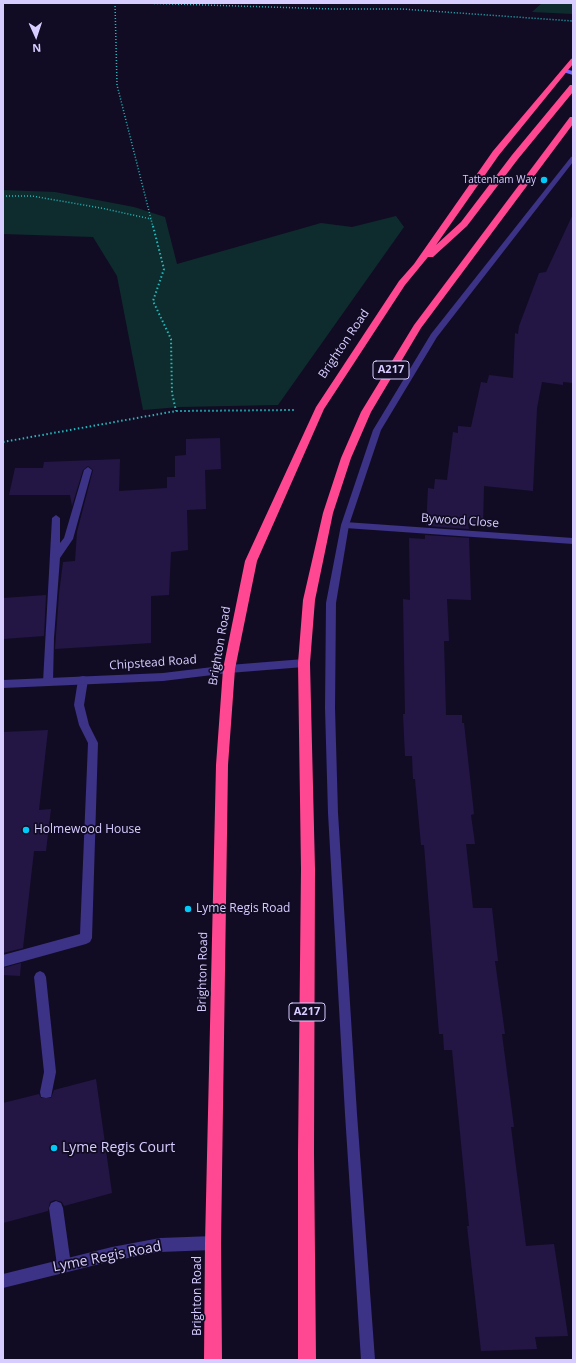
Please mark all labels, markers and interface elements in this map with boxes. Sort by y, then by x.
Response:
north arrow [16,16,56,56]
text: N [32,41,42,56]
place label: Tattenham Way [463,174,536,186]
marker: Tattenham Way [539,175,549,185]
street label: Brighton Road [316,307,372,381]
road number: A217 [373,361,409,379]
street label: Bywood Close [420,511,500,531]
street label: Brighton Road [206,605,234,687]
street label: Chipstead Road [109,653,197,673]
place label: Holmewood House [34,823,141,837]
marker: Holmewood House [21,825,31,835]
place label: Lyme Regis Road [196,902,290,916]
marker: Lyme Regis Road [183,904,193,914]
street label: Brighton Road [195,932,211,1012]
road number: A217 [289,1003,325,1021]
place label: Lyme Regis Court [62,1140,175,1156]
marker: Lyme Regis Court [49,1143,59,1153]
street label: Lyme Regis Road [51,1238,163,1276]
street label: Brighton Road [191,1256,205,1336]

